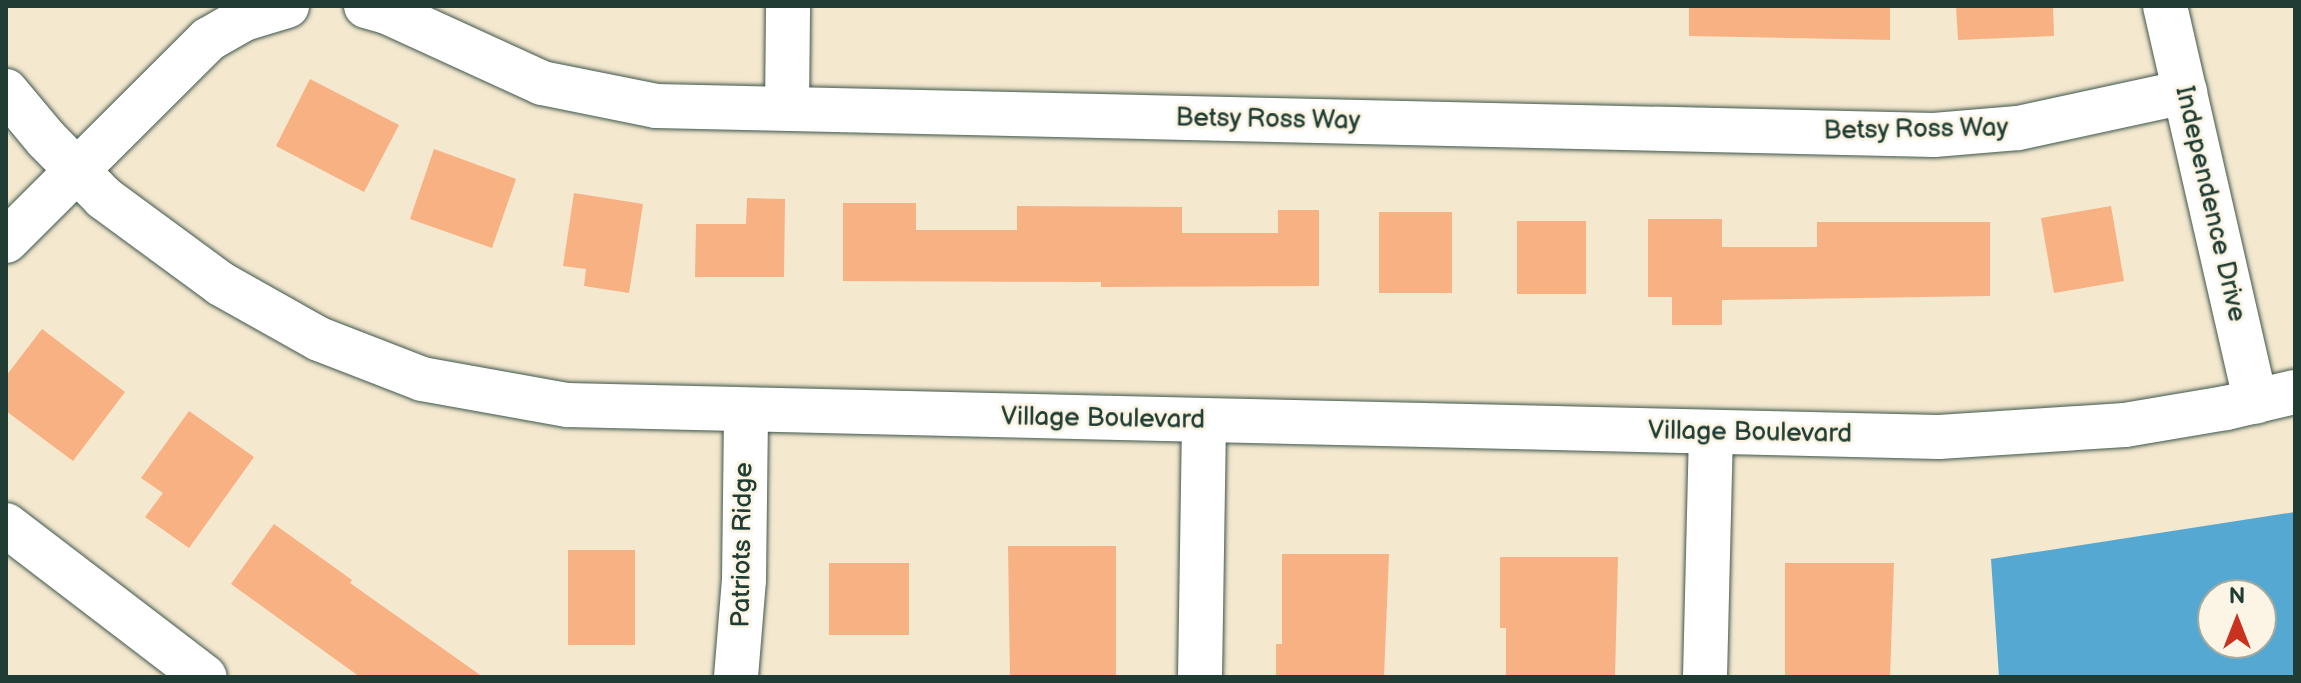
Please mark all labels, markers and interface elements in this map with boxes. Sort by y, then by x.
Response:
street label: Independence Drive [2168,83,2252,325]
street label: Betsy Ross Way [1174,103,1362,137]
street label: Betsy Ross Way [1822,113,2010,147]
street label: Village Boulevard [1001,402,1205,436]
street label: Village Boulevard [1648,416,1852,450]
street label: Patriots Ridge [726,462,760,628]
north arrow [2197,579,2277,659]
text: N [2229,583,2245,610]

